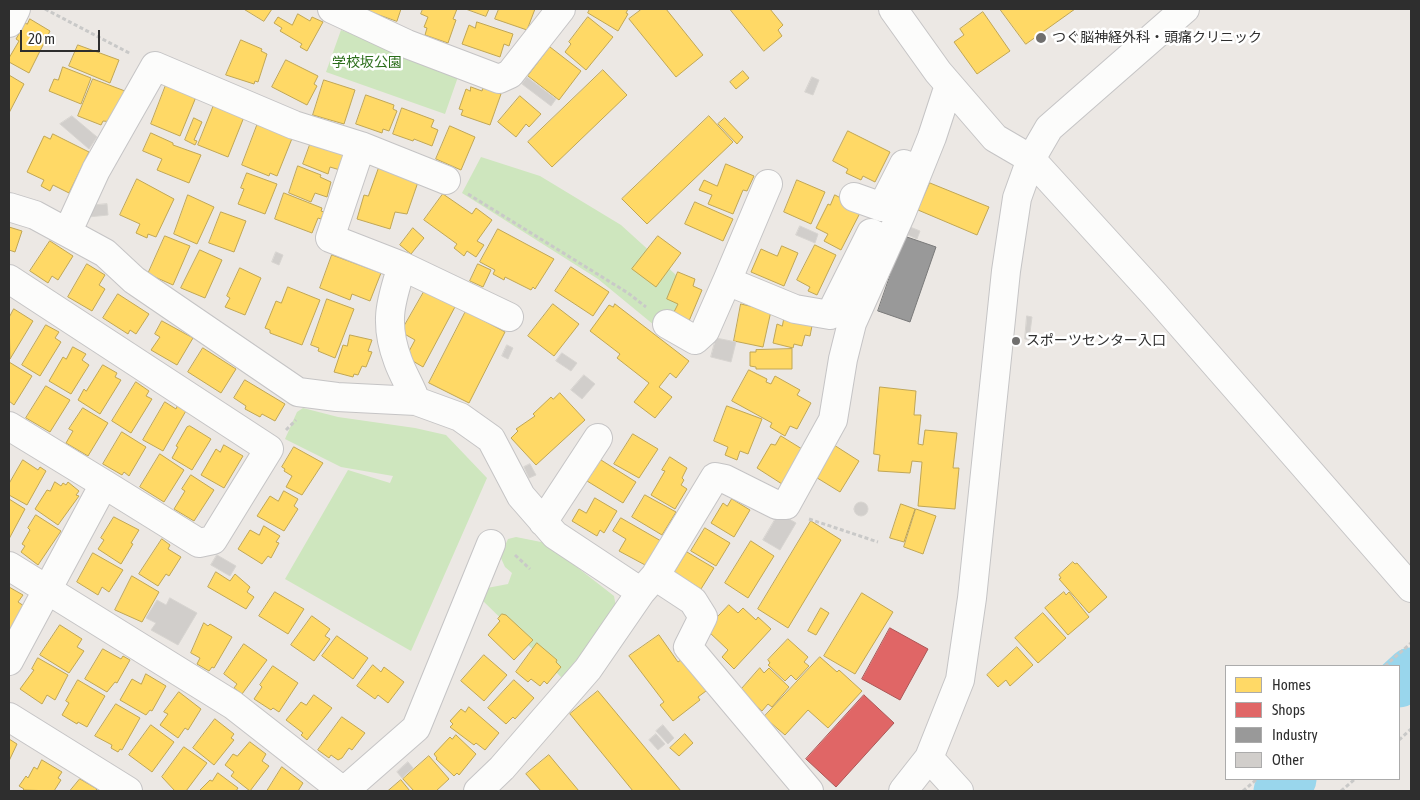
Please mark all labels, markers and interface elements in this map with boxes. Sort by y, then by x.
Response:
scale bar [22,20,102,52]
text: 20 m [28,30,55,47]
place label: つぐ脳神経外科・頭痛クリニック [1052,30,1262,46]
marker: つぐ脳神経外科・頭痛クリニック [1034,31,1048,45]
park label: 学校坂公園 [332,55,402,71]
place label: スポーツセンター入口 [1026,333,1166,349]
marker: スポーツセンター入口 [1010,335,1022,347]
legend [1225,665,1400,780]
text: Homes [1272,676,1311,693]
text: Shops [1272,701,1305,718]
text: Industry [1272,726,1318,743]
text: Other [1272,751,1304,768]

